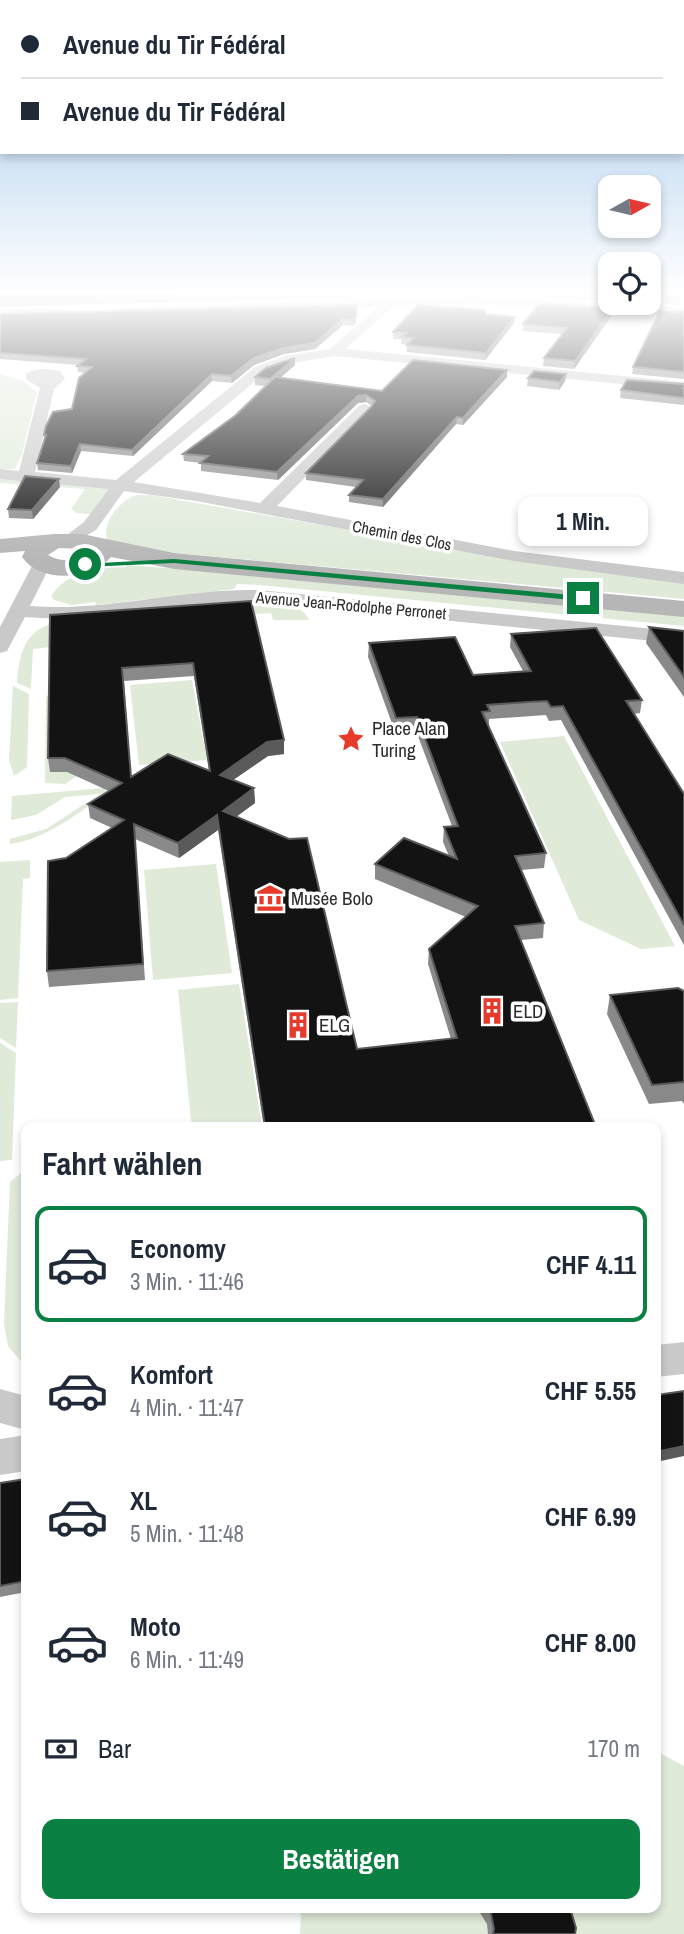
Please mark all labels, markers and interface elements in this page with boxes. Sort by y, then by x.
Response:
text: Avenue du Tir Fédéral [63,27,286,62]
text: Avenue du Tir Fédéral [63,94,286,129]
north arrow [598,175,662,238]
map controls [598,175,661,315]
button: locate [598,252,661,315]
callout: 1 Min. [518,496,648,546]
text: 1 Min. [556,506,610,537]
street label: Chemin des Clos [351,515,453,555]
route start [69,548,101,580]
route end [567,582,599,614]
street label: Avenue Jean-Rodolphe Perronet [254,586,447,624]
place label: Place Alan Turing [372,715,446,763]
place icon: Place Alan Turing [336,724,366,754]
museum icon: Musée Bolo [255,883,285,913]
place label: Musée Bolo [291,885,373,911]
building icon: ELD [477,996,507,1026]
place label: ELD [513,998,543,1024]
building icon: ELG [283,1010,313,1040]
place label: ELG [319,1012,350,1038]
text: Fahrt wählen [42,1142,203,1185]
text: Economy [130,1231,226,1266]
icon: car [46,1233,109,1296]
text: CHF 4.11 [546,1247,636,1282]
text: 3 Min. · 11:46 [130,1266,244,1297]
text: Komfort [130,1357,213,1392]
icon: car [46,1359,109,1422]
text: CHF 5.55 [545,1373,636,1408]
text: 4 Min. · 11:47 [130,1392,244,1423]
text: XL [130,1483,157,1518]
icon: car [46,1485,109,1548]
text: CHF 6.99 [545,1499,636,1534]
text: 5 Min. · 11:48 [130,1518,244,1549]
text: Moto [130,1609,181,1644]
icon: car [46,1611,109,1674]
text: CHF 8.00 [545,1625,636,1660]
text: 6 Min. · 11:49 [130,1644,244,1675]
icon: cash [42,1730,80,1768]
text: Bar [98,1731,131,1766]
text: 170 m [588,1733,640,1764]
button: Bestätigen [42,1819,640,1899]

